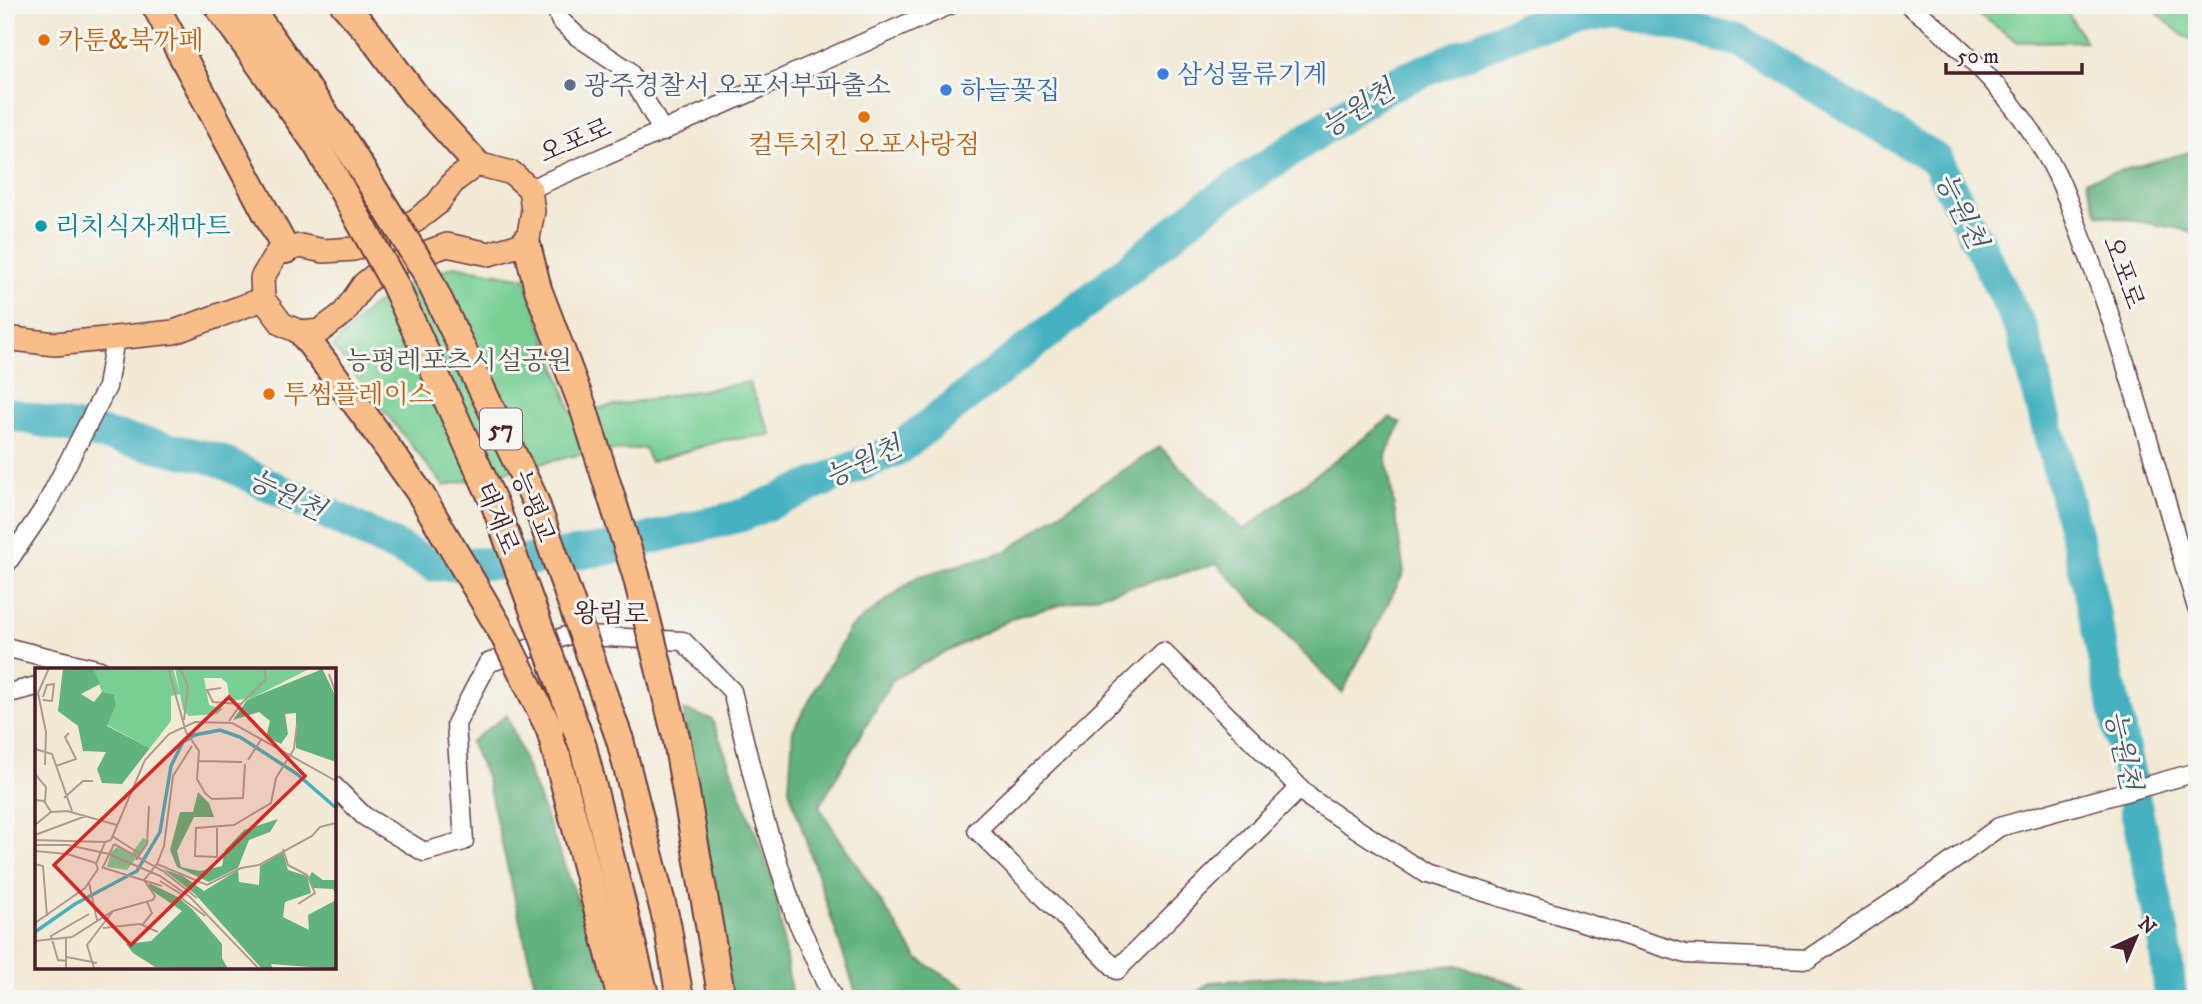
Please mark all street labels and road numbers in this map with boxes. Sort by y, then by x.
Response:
street label: 오포로 [534,111,617,171]
street label: 오포로 [2094,231,2151,314]
road number: 57 [480,408,522,449]
street label: 능평교 [503,465,562,548]
street label: 태재로 [467,477,526,560]
street label: 왕림로 [573,597,649,632]

